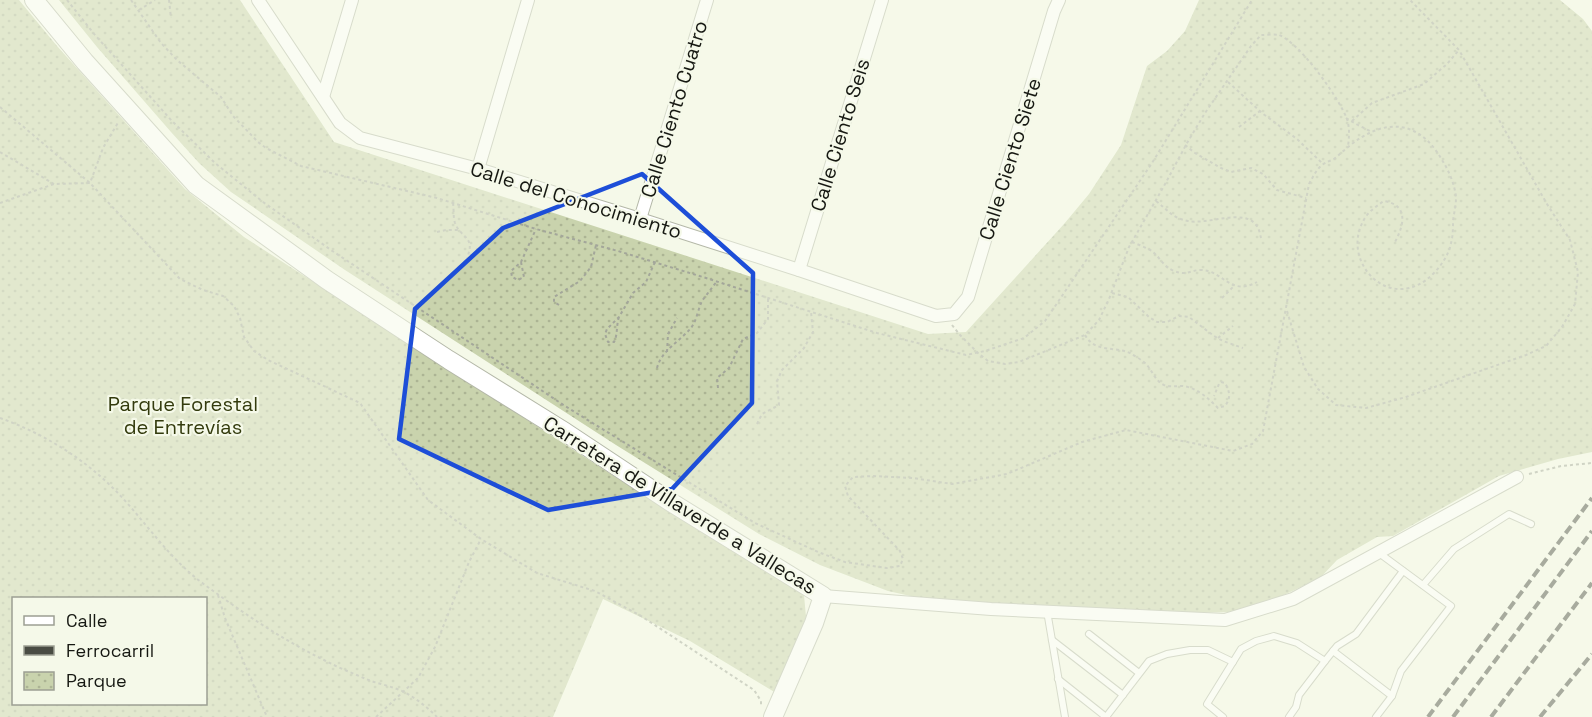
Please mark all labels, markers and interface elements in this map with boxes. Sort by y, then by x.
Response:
street label: Calle Ciento Cuatro [635,17,713,201]
street label: Calle Ciento Seis [804,55,876,215]
street label: Calle Ciento Siete [973,75,1047,243]
street label: Calle del Conocimiento [467,155,685,245]
park label: Parque Forestal de Entrevías [108,391,258,440]
street label: Carretera de Villaverde a Vallecas [539,410,821,600]
legend [12,597,207,705]
text: Calle [66,609,107,632]
text: Ferrocarril [66,639,154,662]
text: Parque [66,669,127,692]

